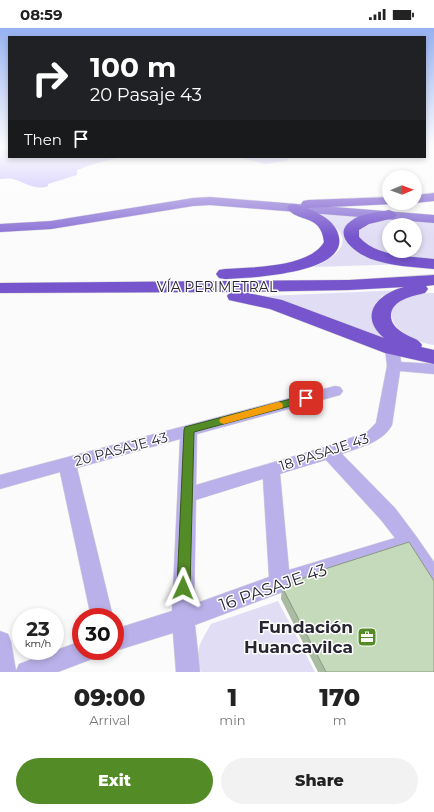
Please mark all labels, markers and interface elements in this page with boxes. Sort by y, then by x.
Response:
text: 08:59 [20,5,63,24]
text: 100 m [90,50,176,84]
icon: right [24,52,76,104]
text: 20 Pasaje 43 [90,84,202,106]
icon: arrive [70,128,92,150]
text: Then [24,130,62,149]
north arrow [382,170,422,210]
map controls [382,170,422,258]
button: search [382,218,422,258]
street label: VÍA PERIMETRAL [157,278,278,296]
pin [289,381,323,415]
icon: arrive [295,387,317,409]
street label: 20 PASAJE 43 [72,428,170,470]
street label: 18 PASAJE 43 [277,429,371,475]
street label: 16 PASAJE 43 [217,559,329,615]
position arrow [162,567,204,609]
speed limit sign: 30 [72,608,124,660]
text: 23 [26,617,50,641]
place label: Fundación Huancavilca [244,617,353,657]
office icon: Fundación Huancavilca [356,626,378,648]
text: km/h [25,637,51,650]
text: 09:00 [74,683,146,712]
text: 1 [228,683,237,712]
text: 170 [319,683,360,712]
text: Arrival [89,712,130,728]
text: min [219,712,245,728]
text: m [333,712,347,728]
button: Exit [16,758,213,804]
button: Share [221,758,418,804]

